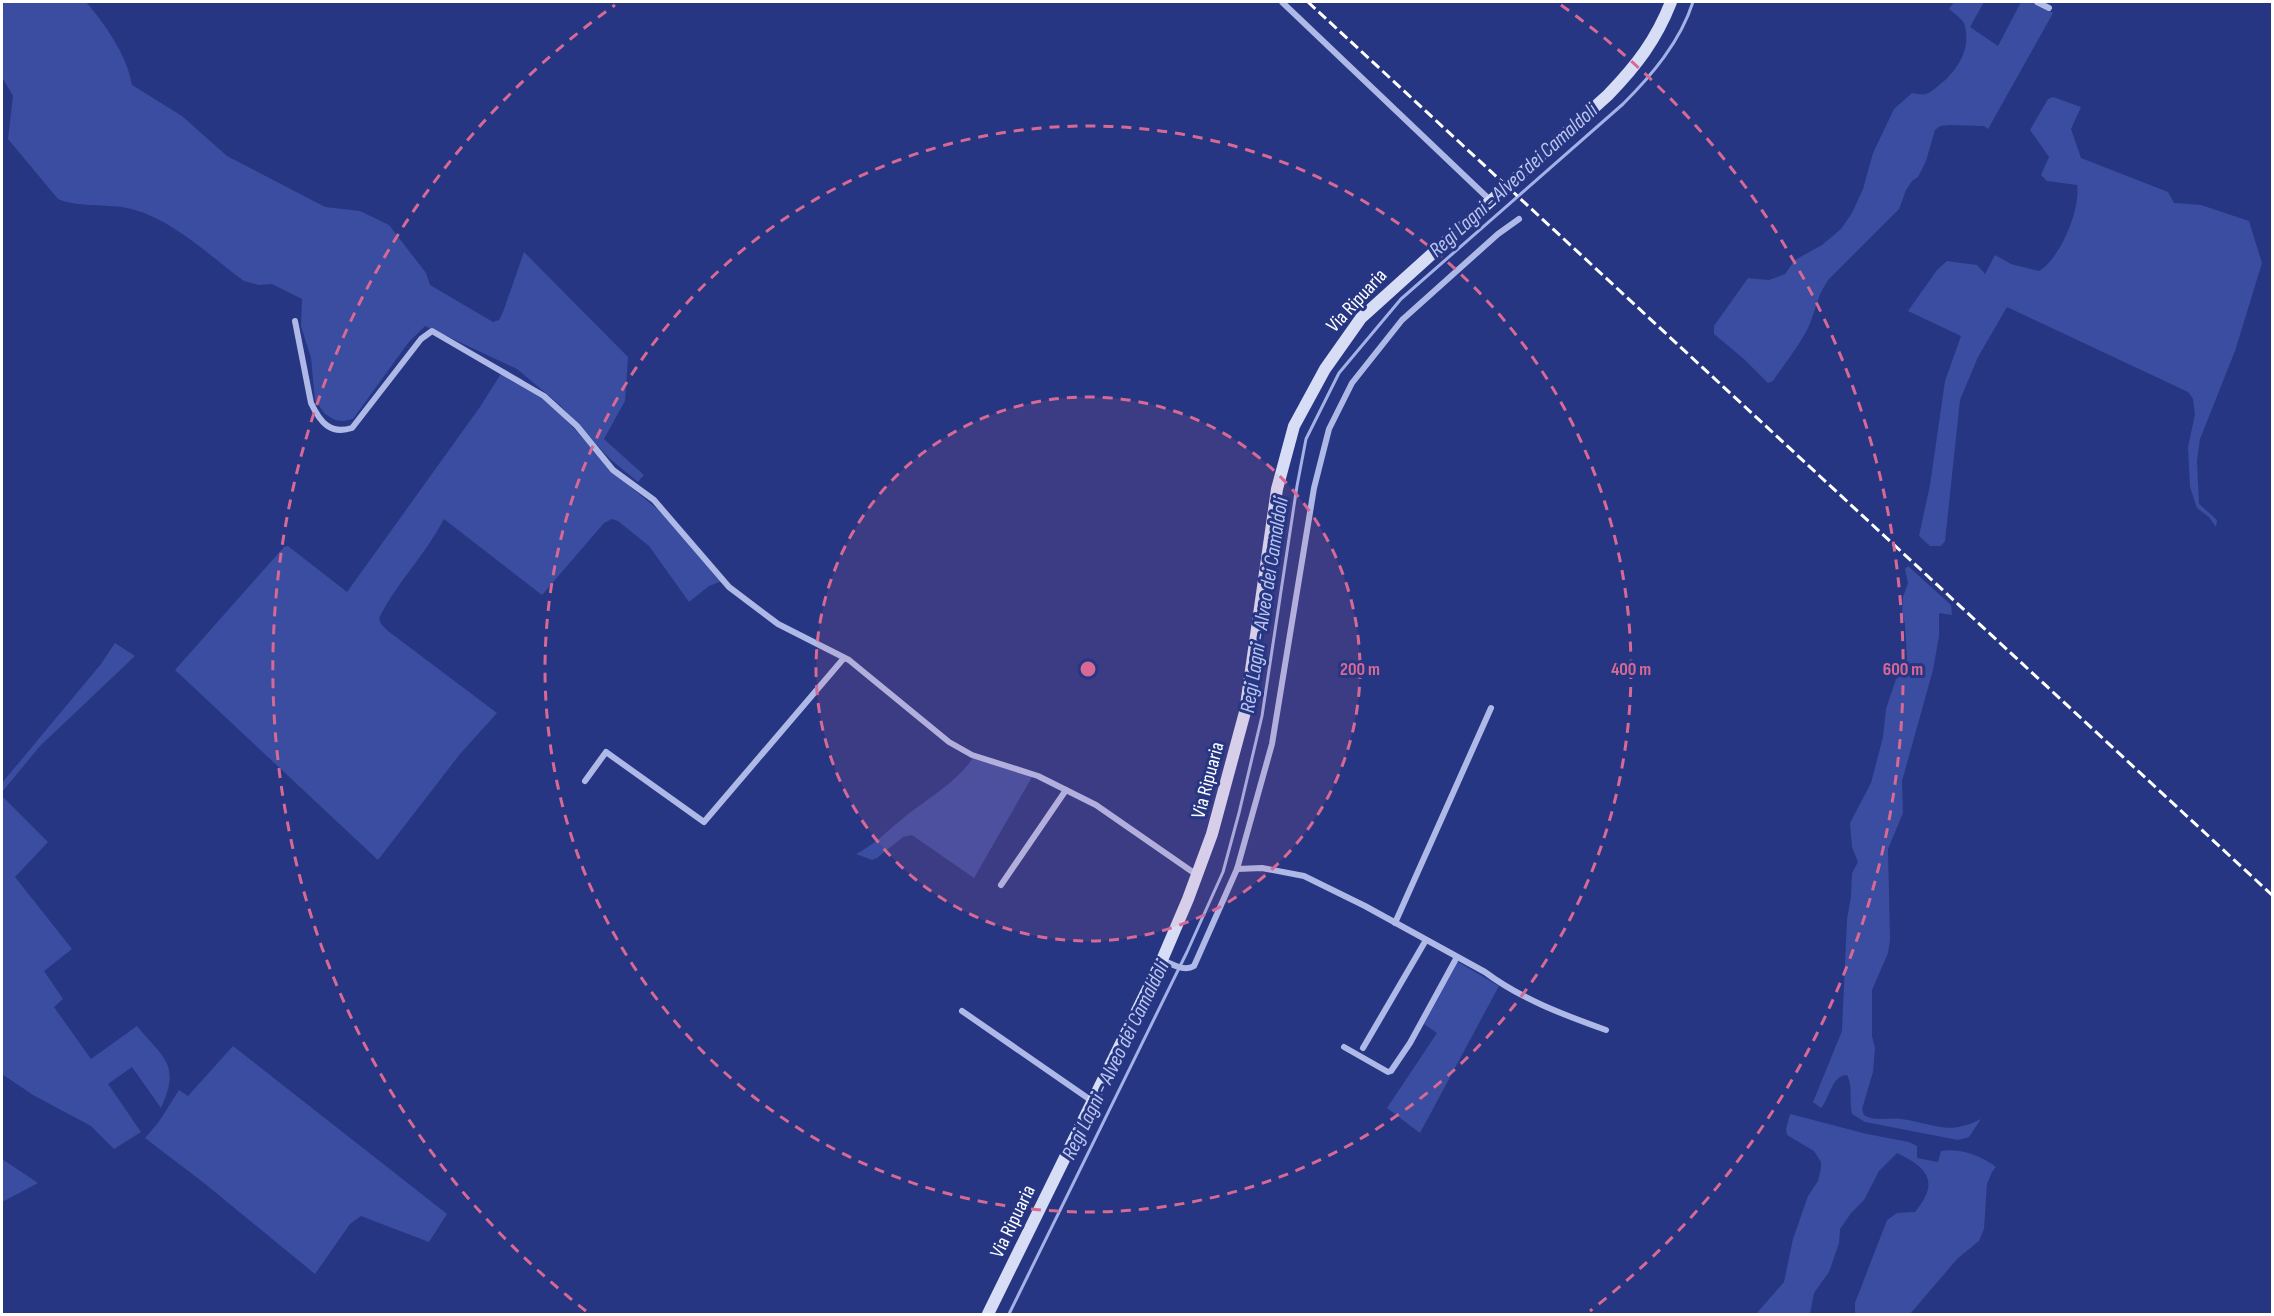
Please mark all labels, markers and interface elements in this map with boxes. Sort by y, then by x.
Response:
water label: Regi Lagni - Alveo dei Camaldoli [1424,97,1604,263]
street label: Via Ripuaria [1321,264,1392,337]
water label: Regi Lagni - Alveo dei Camaldoli [1235,494,1294,715]
centre of rings [1078,659,1098,679]
text: 200 m [1340,659,1380,680]
text: 400 m [1611,659,1651,680]
text: 600 m [1883,659,1923,680]
street label: Via Ripuaria [1186,739,1230,821]
water label: Regi Lagni - Alveo dei Camaldoli [1056,956,1175,1164]
street label: Via Ripuaria [985,1181,1041,1262]

